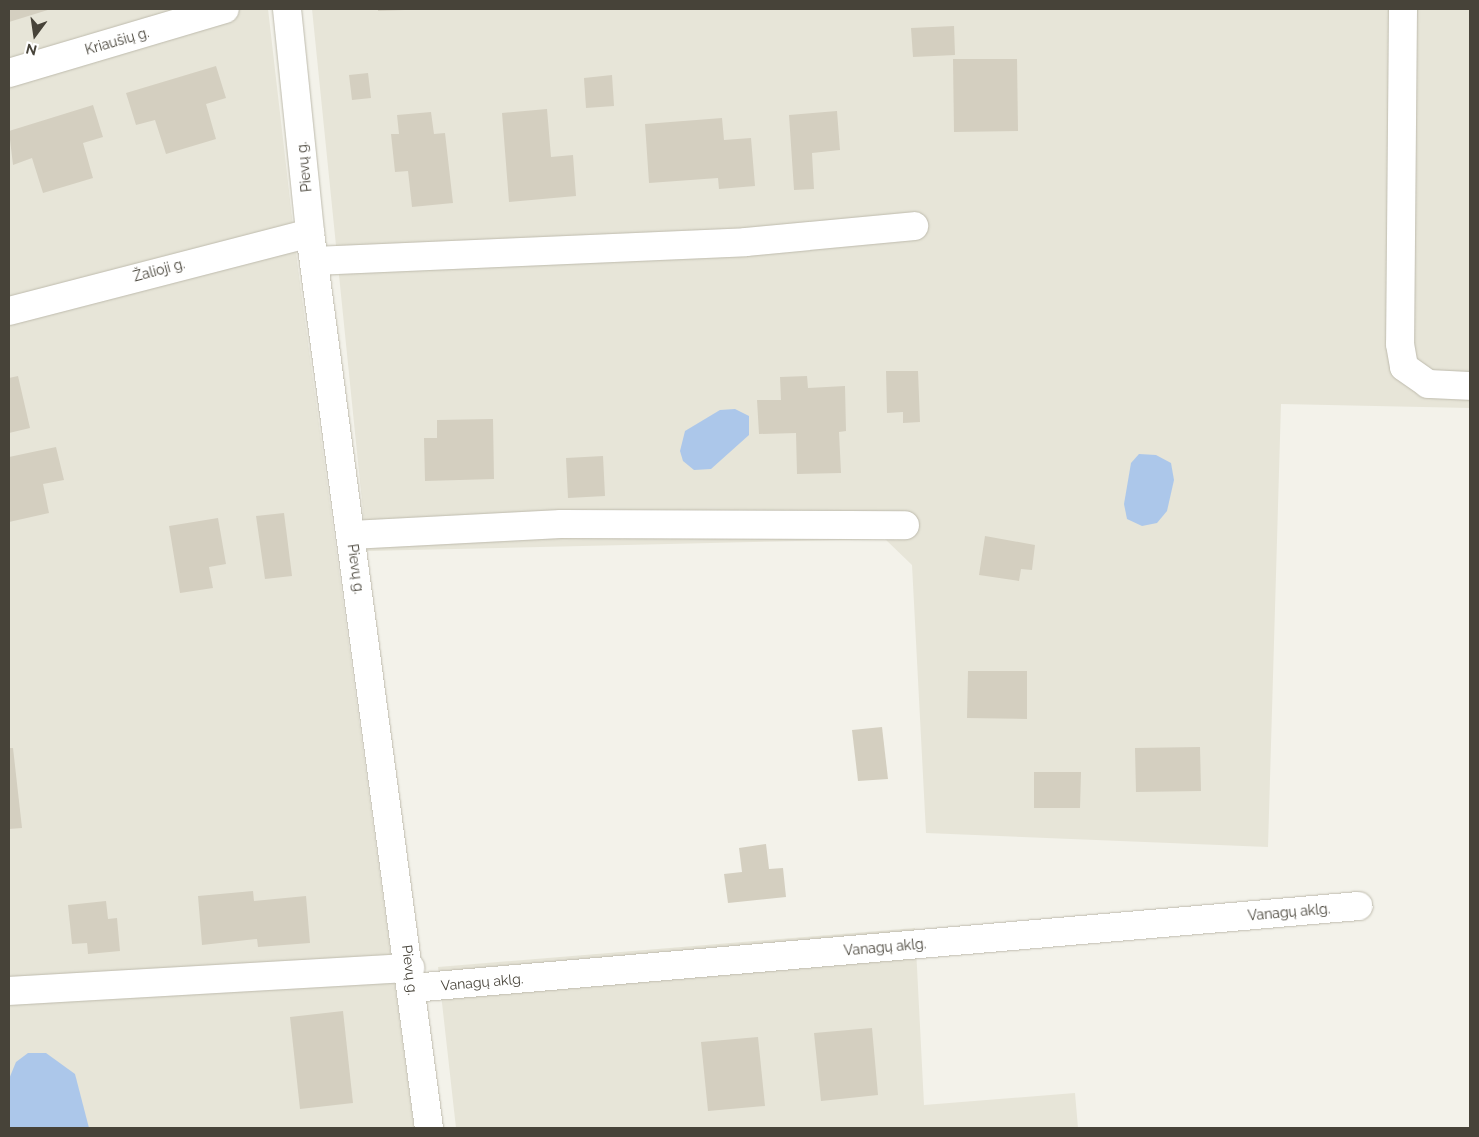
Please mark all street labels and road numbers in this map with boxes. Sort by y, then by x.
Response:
street label: Kriaušių g. [83,24,151,58]
street label: Pievų g. [293,141,315,193]
street label: Žalioji g. [131,255,187,285]
street label: Pievų g. [344,543,368,595]
street label: Vanagų aklg. [1247,900,1331,924]
street label: Vanagų aklg. [843,935,927,959]
street label: Pievų g. [399,944,421,996]
street label: Vanagų aklg. [440,970,524,994]

